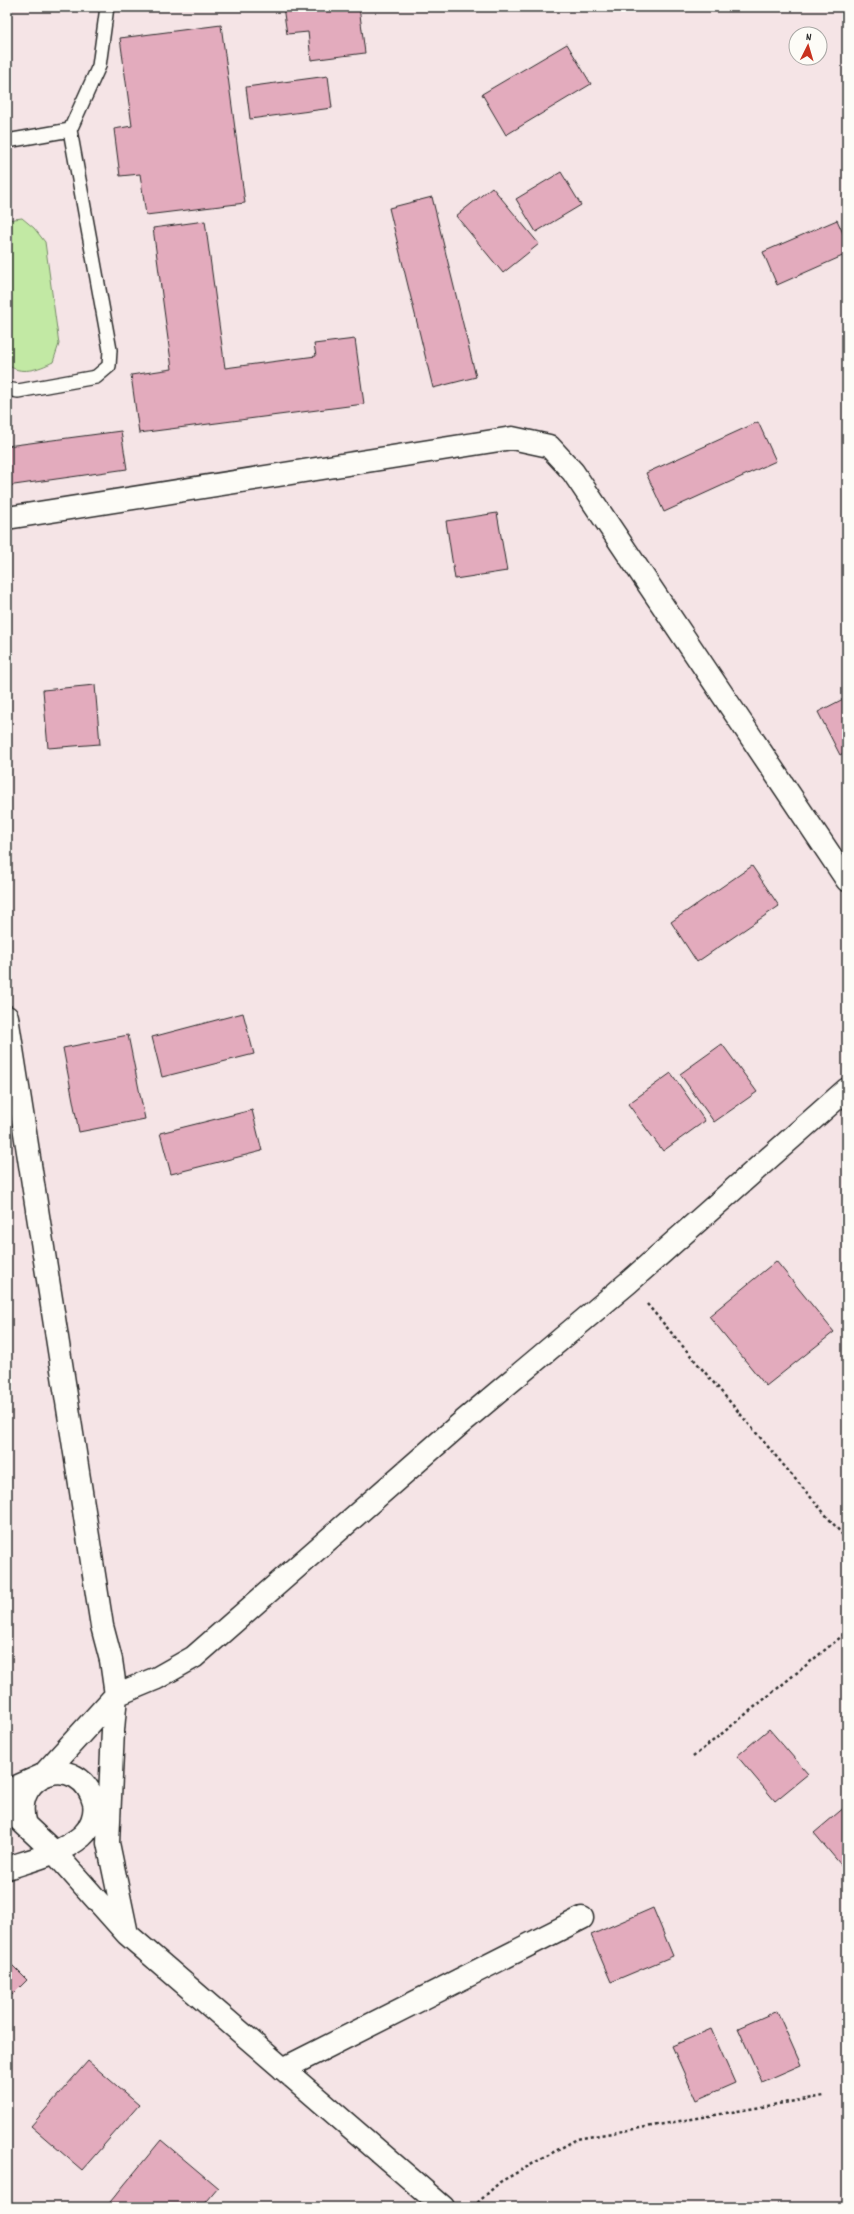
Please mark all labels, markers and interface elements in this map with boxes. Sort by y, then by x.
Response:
north arrow [788,26,828,66]
text: N [805,30,813,46]

